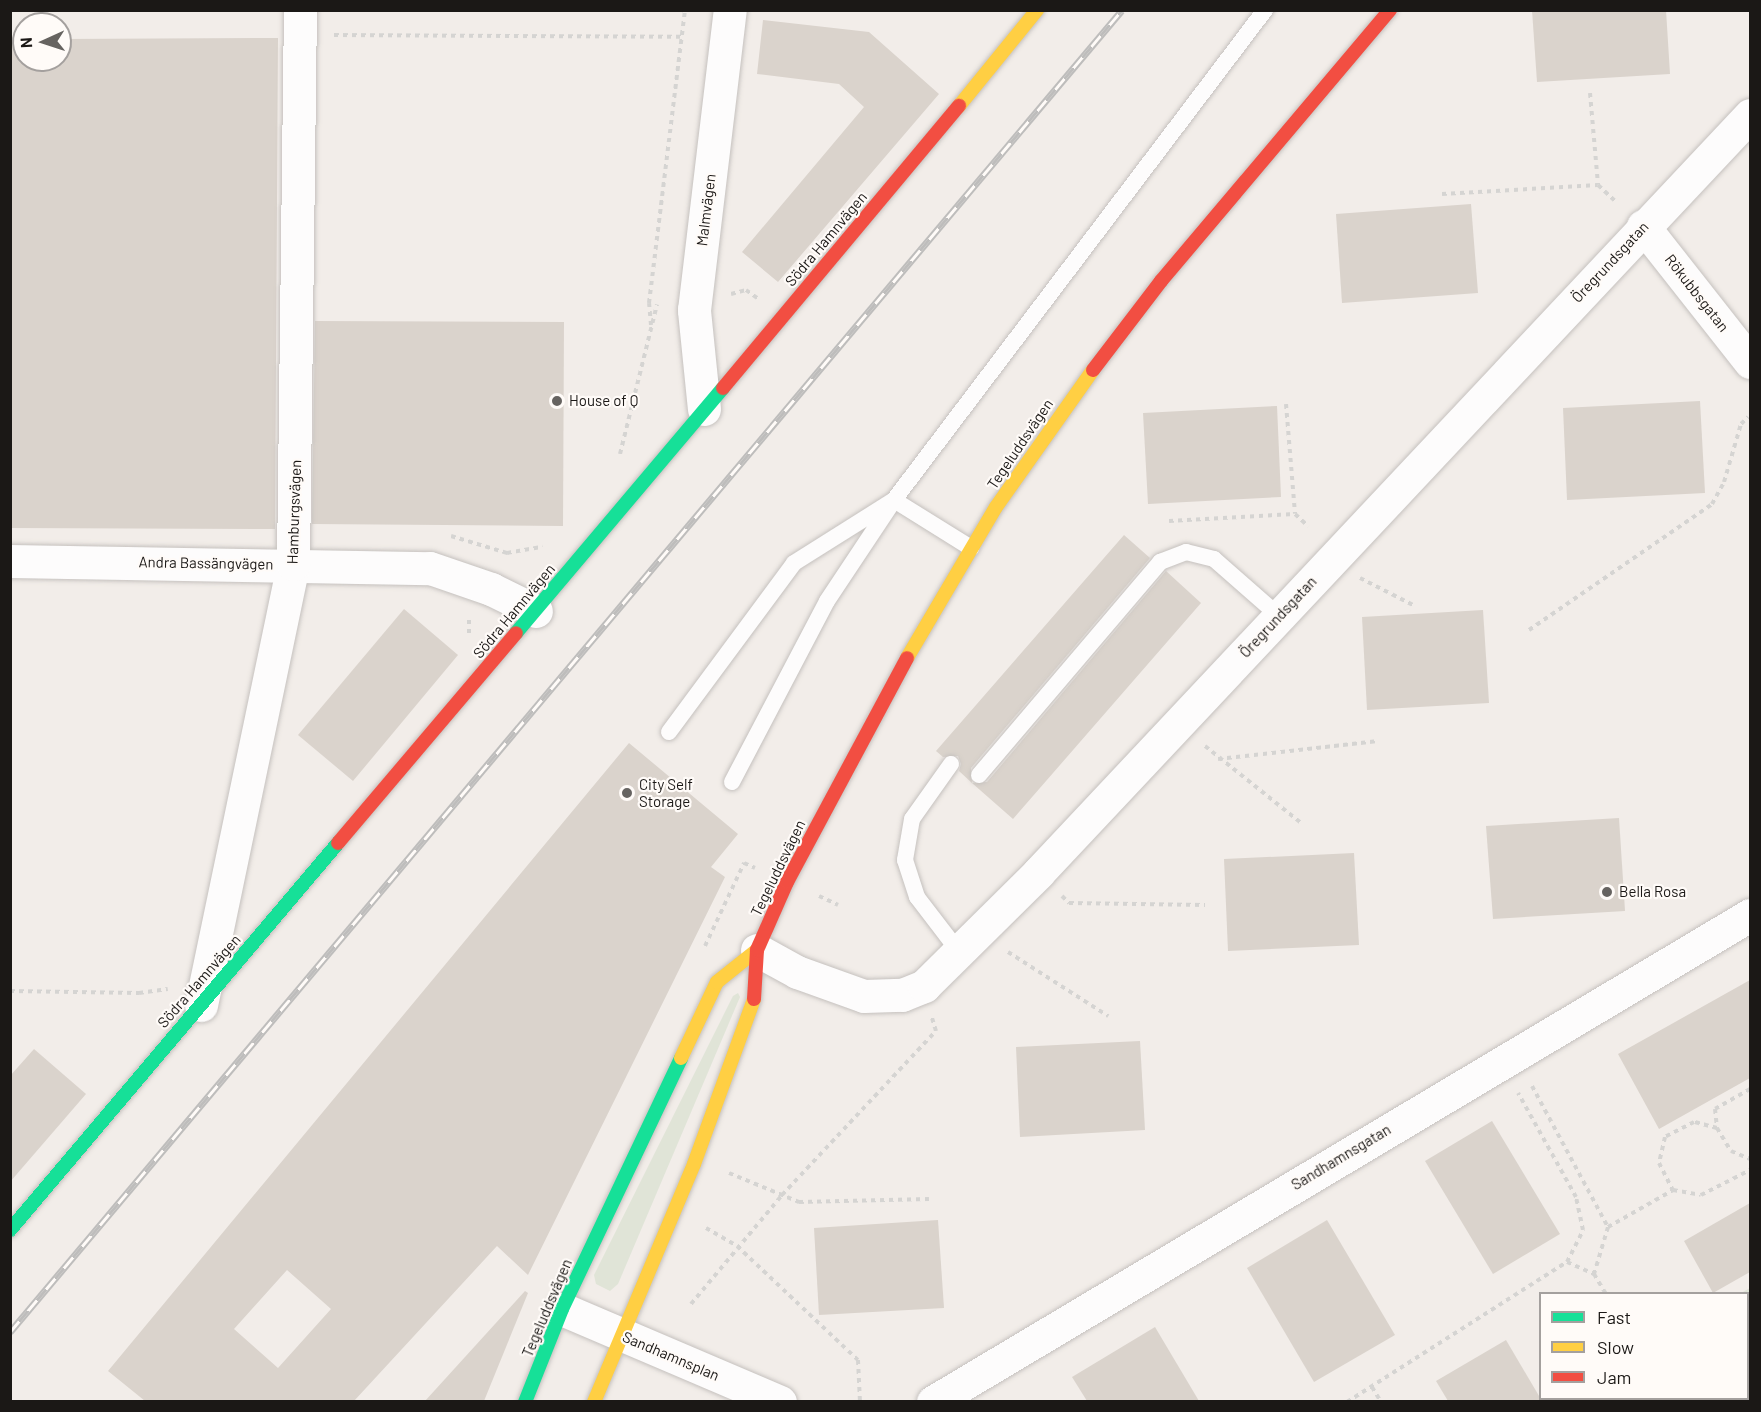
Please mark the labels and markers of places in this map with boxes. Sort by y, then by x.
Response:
place label: House of Q [569,392,638,410]
marker: House of Q [550,394,564,408]
place label: City Self Storage [639,775,693,810]
marker: City Self Storage [620,786,634,800]
place label: Bella Rosa [1619,883,1686,901]
marker: Bella Rosa [1600,885,1614,899]

